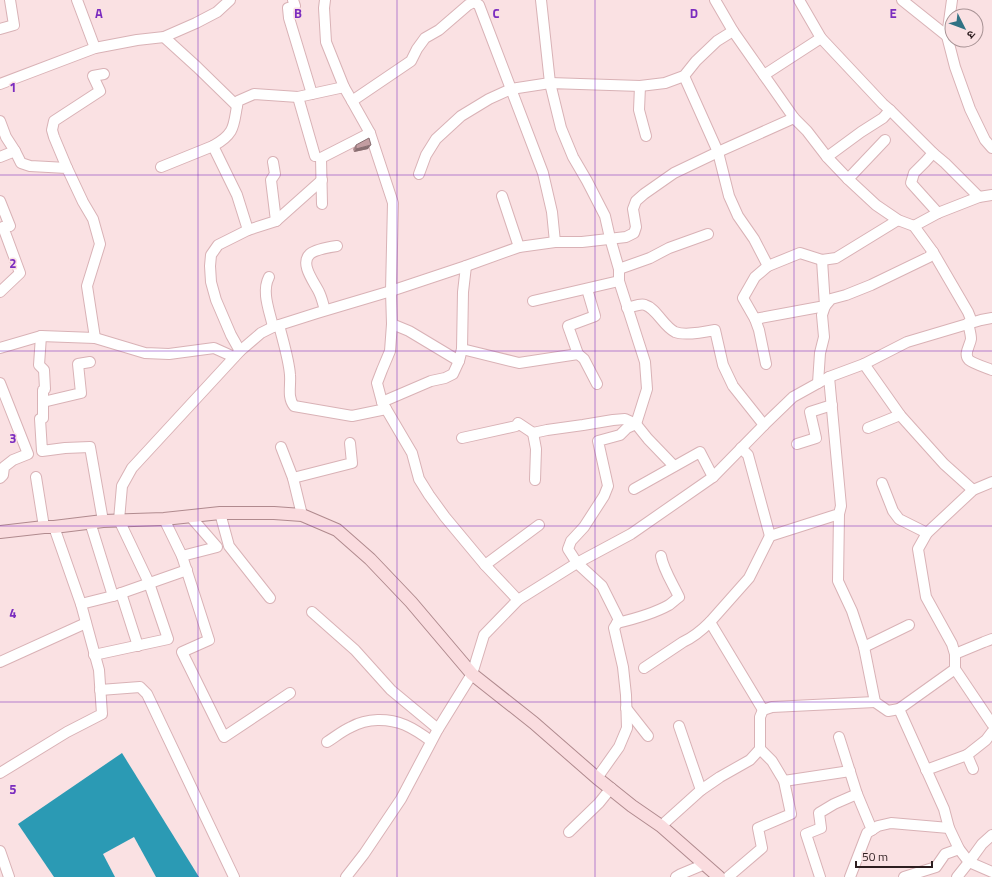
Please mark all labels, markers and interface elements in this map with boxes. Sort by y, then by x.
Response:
text: A [95,3,103,23]
text: B [294,3,302,23]
text: C [492,3,500,23]
text: D [690,3,698,23]
text: E [889,3,897,23]
north arrow [944,8,984,48]
text: उ [963,27,980,43]
text: 1 [9,77,17,97]
text: 2 [9,253,17,273]
text: 3 [9,428,17,448]
text: 4 [9,603,17,623]
text: 5 [9,779,17,799]
scale bar [856,843,932,869]
text: 50 m [862,847,888,866]

